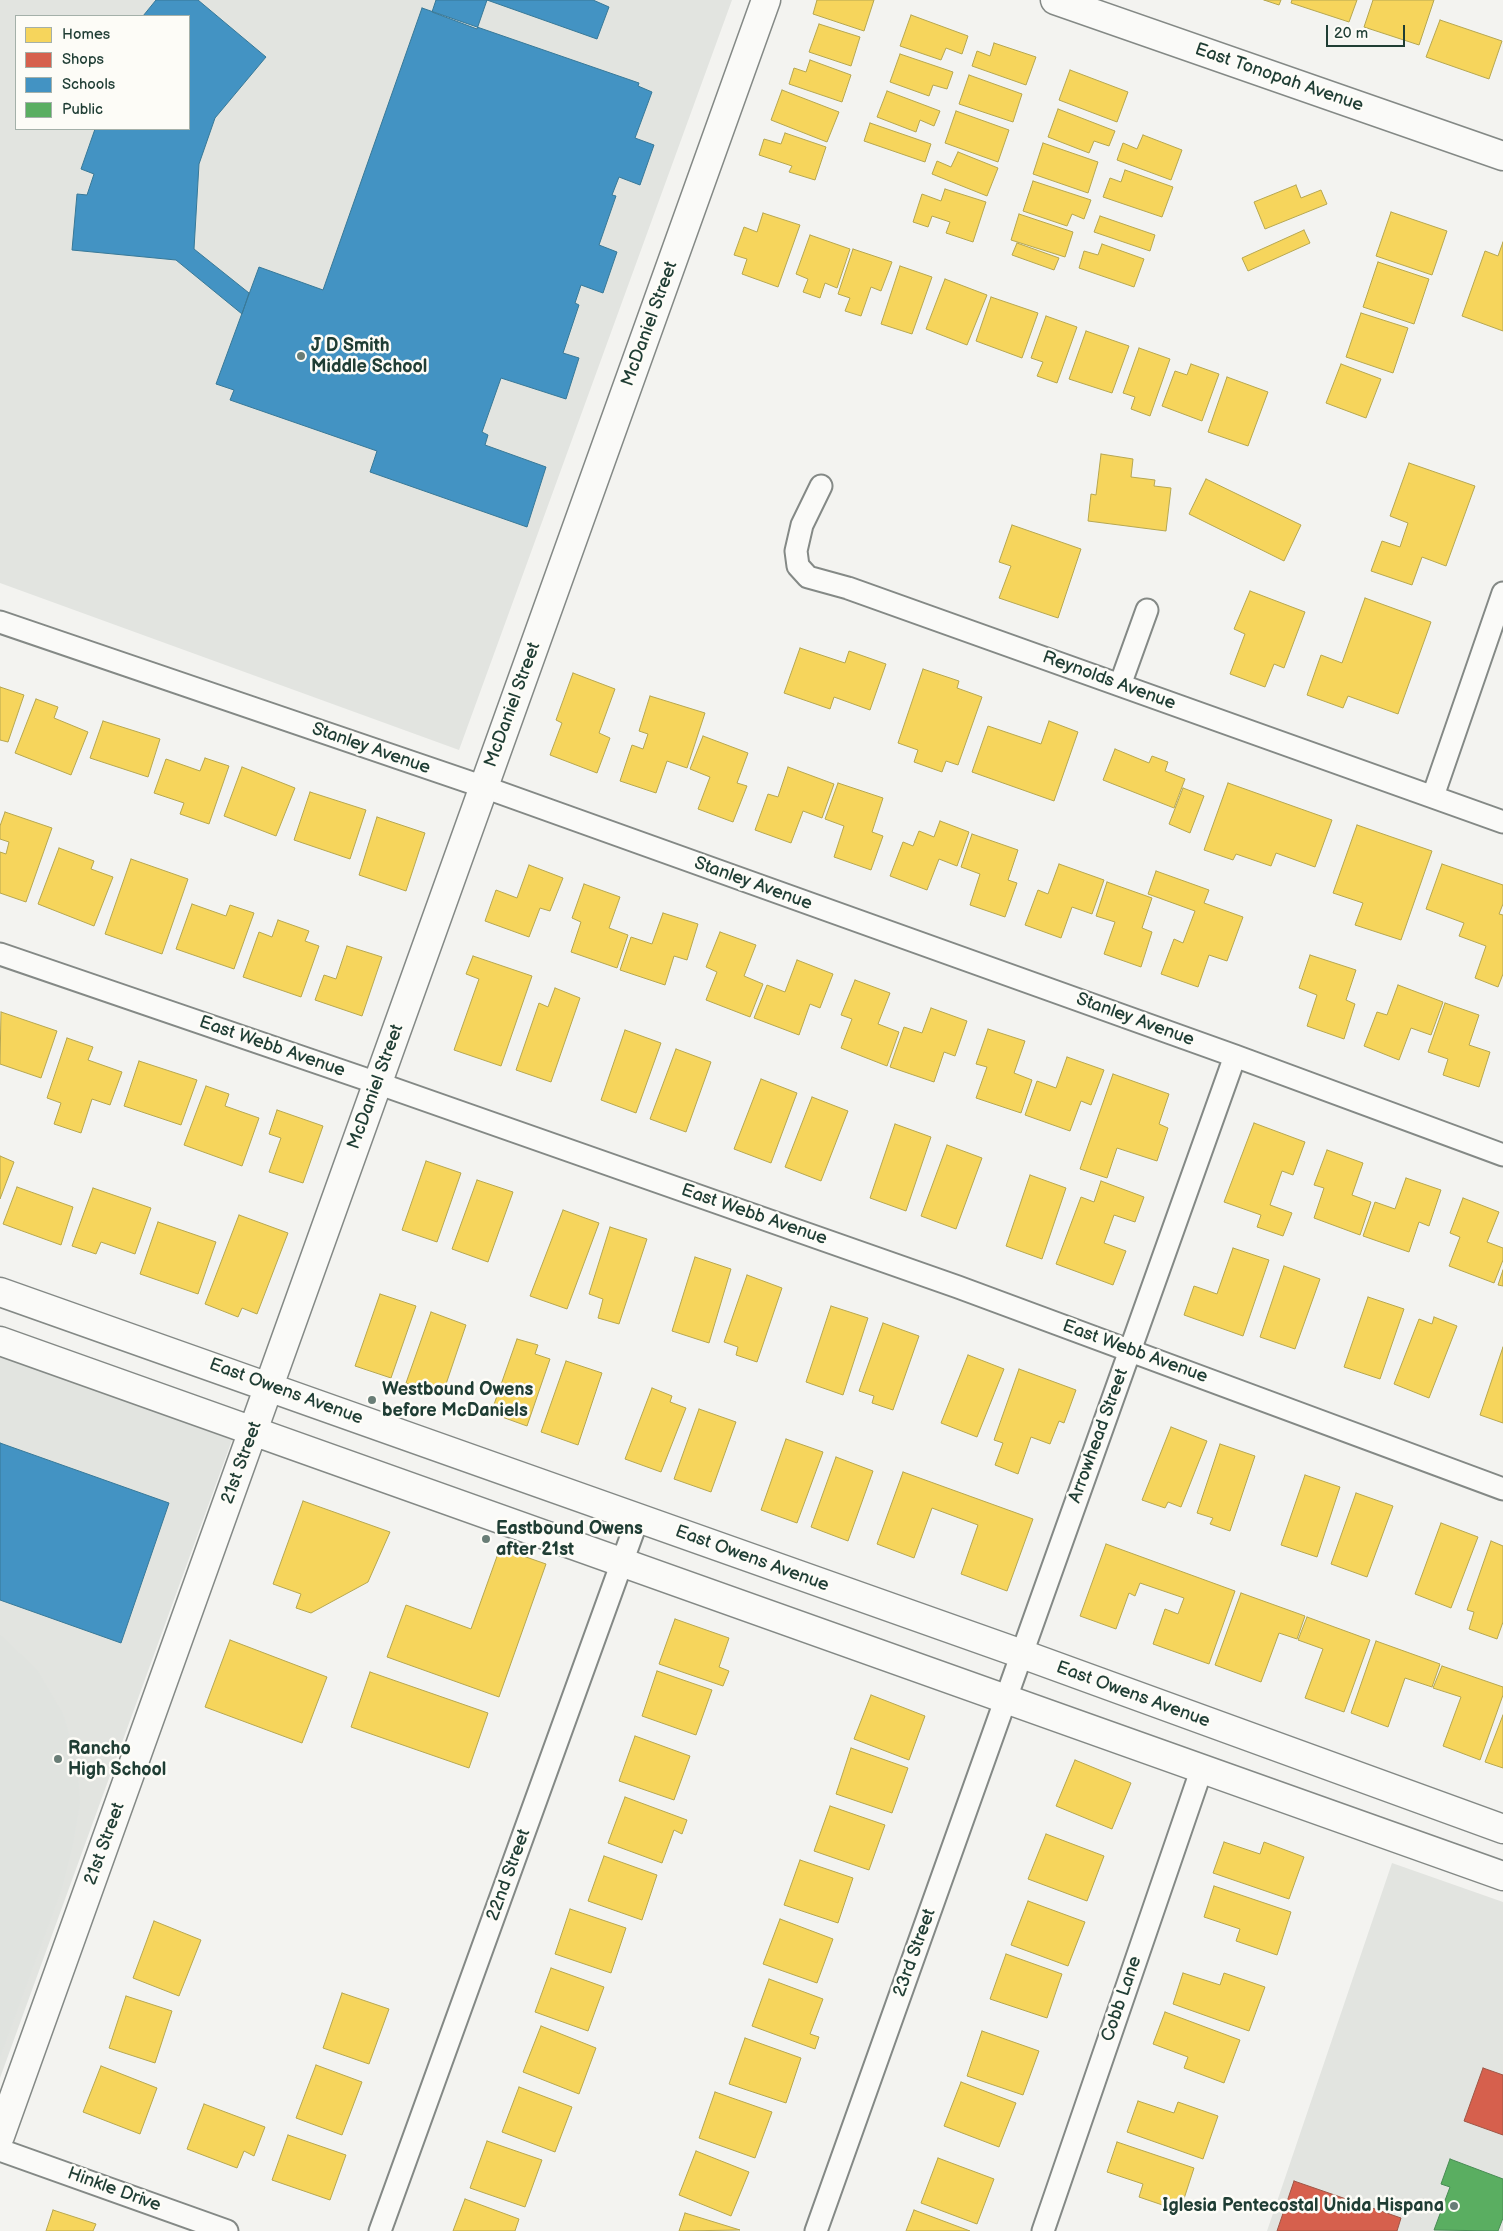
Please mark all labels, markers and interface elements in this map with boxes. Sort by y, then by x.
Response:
legend [15,15,190,130]
scale bar [1328,15,1407,47]
text: 20 m [1334,24,1368,43]
text: Homes [62,25,110,44]
street label: East Tonopah Avenue [1192,39,1366,117]
text: Shops [62,50,104,69]
text: Schools [62,75,115,94]
text: Public [62,100,103,119]
street label: McDaniel Street [617,259,683,389]
place label: J D Smith Middle School [311,335,427,378]
marker: J D Smith Middle School [295,350,307,362]
street label: McDaniel Street [480,640,546,770]
street label: Reynolds Avenue [1039,647,1179,715]
street label: Stanley Avenue [309,719,433,779]
street label: Stanley Avenue [691,853,815,915]
street label: Stanley Avenue [1073,989,1197,1051]
street label: East Webb Avenue [196,1012,348,1082]
street label: McDaniel Street [343,1022,409,1152]
street label: East Webb Avenue [678,1180,830,1250]
street label: East Webb Avenue [1059,1316,1211,1388]
street label: East Owens Avenue [206,1354,366,1430]
street label: Arrowhead Street [1065,1366,1133,1506]
place label: Westbound Owens before McDaniels [382,1379,533,1422]
marker: Westbound Owens before McDaniels [366,1394,378,1406]
street label: 21st Street [217,1419,267,1507]
place label: Eastbound Owens after 21st [496,1518,643,1560]
street label: East Owens Avenue [672,1521,832,1597]
marker: Eastbound Owens after 21st [480,1533,492,1545]
street label: East Owens Avenue [1053,1657,1213,1733]
place label: Rancho High School [68,1738,166,1780]
marker: Rancho High School [52,1753,64,1765]
street label: 21st Street [80,1800,130,1888]
street label: 22nd Street [482,1826,536,1924]
street label: 23rd Street [889,1906,941,2000]
street label: Cobb Lane [1097,1953,1147,2045]
street label: Hinkle Drive [64,2163,164,2217]
place label: Iglesia Pentecostal Unida Hispana [1162,2195,1444,2217]
marker: Iglesia Pentecostal Unida Hispana [1448,2200,1460,2212]

